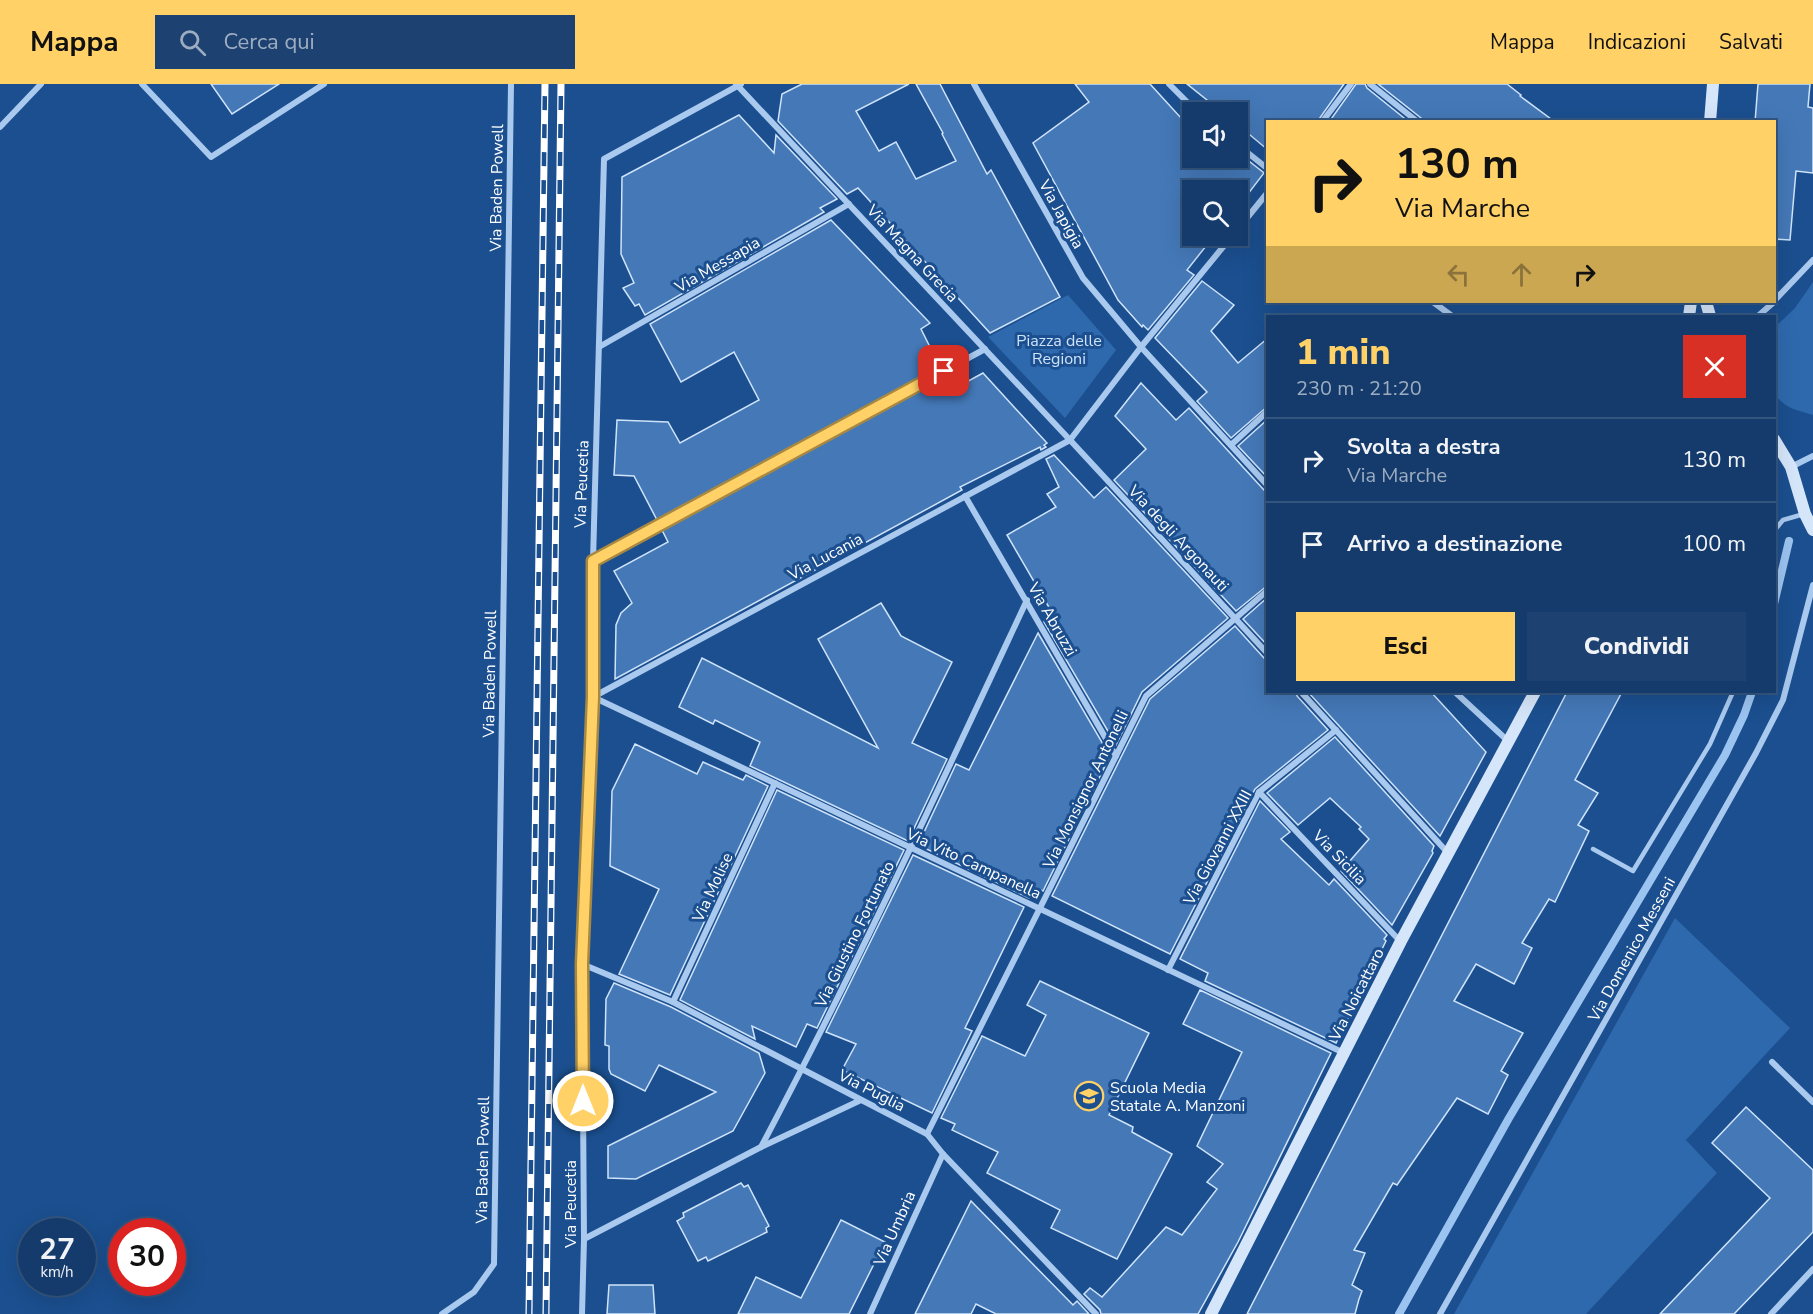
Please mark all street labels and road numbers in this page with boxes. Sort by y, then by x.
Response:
street label: Via Baden Powell [485,124,509,253]
street label: Via Japigia [1033,175,1089,253]
street label: Via Magna Grecia [861,199,963,307]
street label: Via Messapia [670,232,764,299]
street label: Via Peucetia [569,440,595,529]
street label: Via degli Argonauti [1122,480,1234,597]
street label: Via Lucania [783,528,867,586]
street label: Via Abruzzi [1022,578,1082,660]
street label: Via Baden Powell [478,610,502,739]
street label: Via Monsignor Antonelli [1038,707,1134,873]
street label: Via Giovanni XXIII [1178,786,1257,910]
street label: Via Vito Campanella [902,823,1045,905]
street label: Via Sicilia [1307,825,1371,890]
street label: Via Molise [687,849,739,927]
street label: Via Giustino Fortunato [809,857,900,1012]
street label: Via Domenico Messeni [1582,873,1681,1027]
street label: Via Noicattaro [1324,944,1390,1046]
street label: Via Puglia [833,1064,909,1117]
street label: Via Baden Powell [471,1096,495,1225]
street label: Via Peucetia [560,1160,582,1249]
street label: Via Umbria [868,1187,921,1270]

